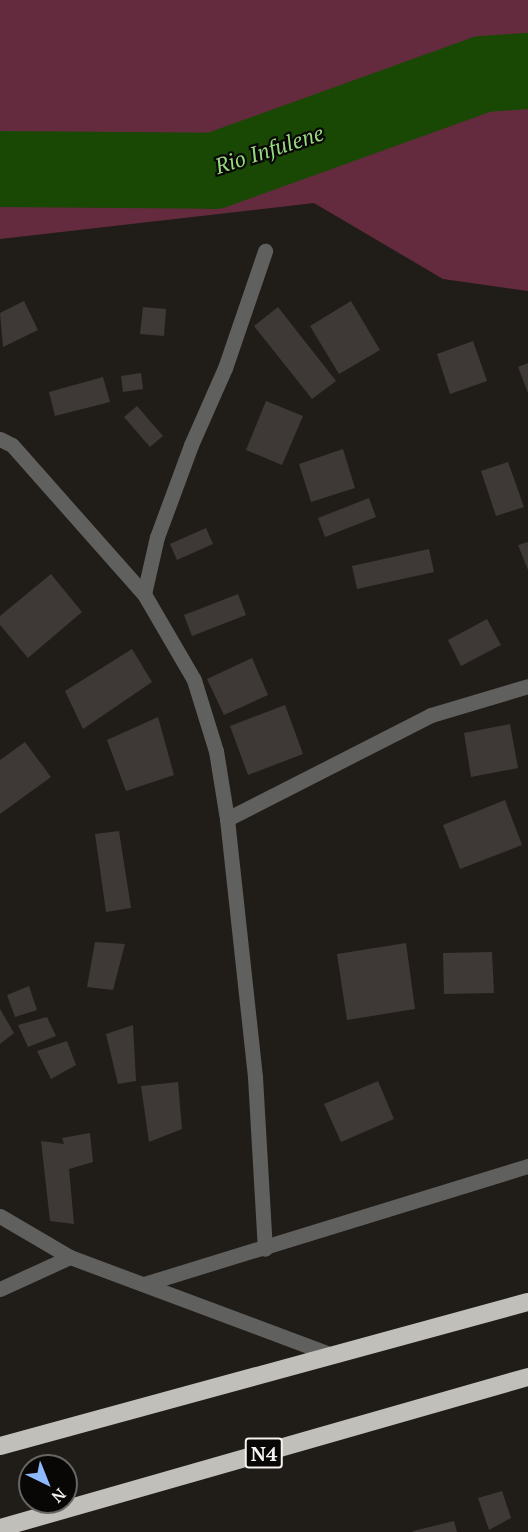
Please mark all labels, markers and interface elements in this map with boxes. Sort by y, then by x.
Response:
water label: Rio Infulene [211,119,327,179]
road number: N4 [244,1436,284,1470]
north arrow [18,1454,78,1514]
text: N [47,1484,71,1508]

